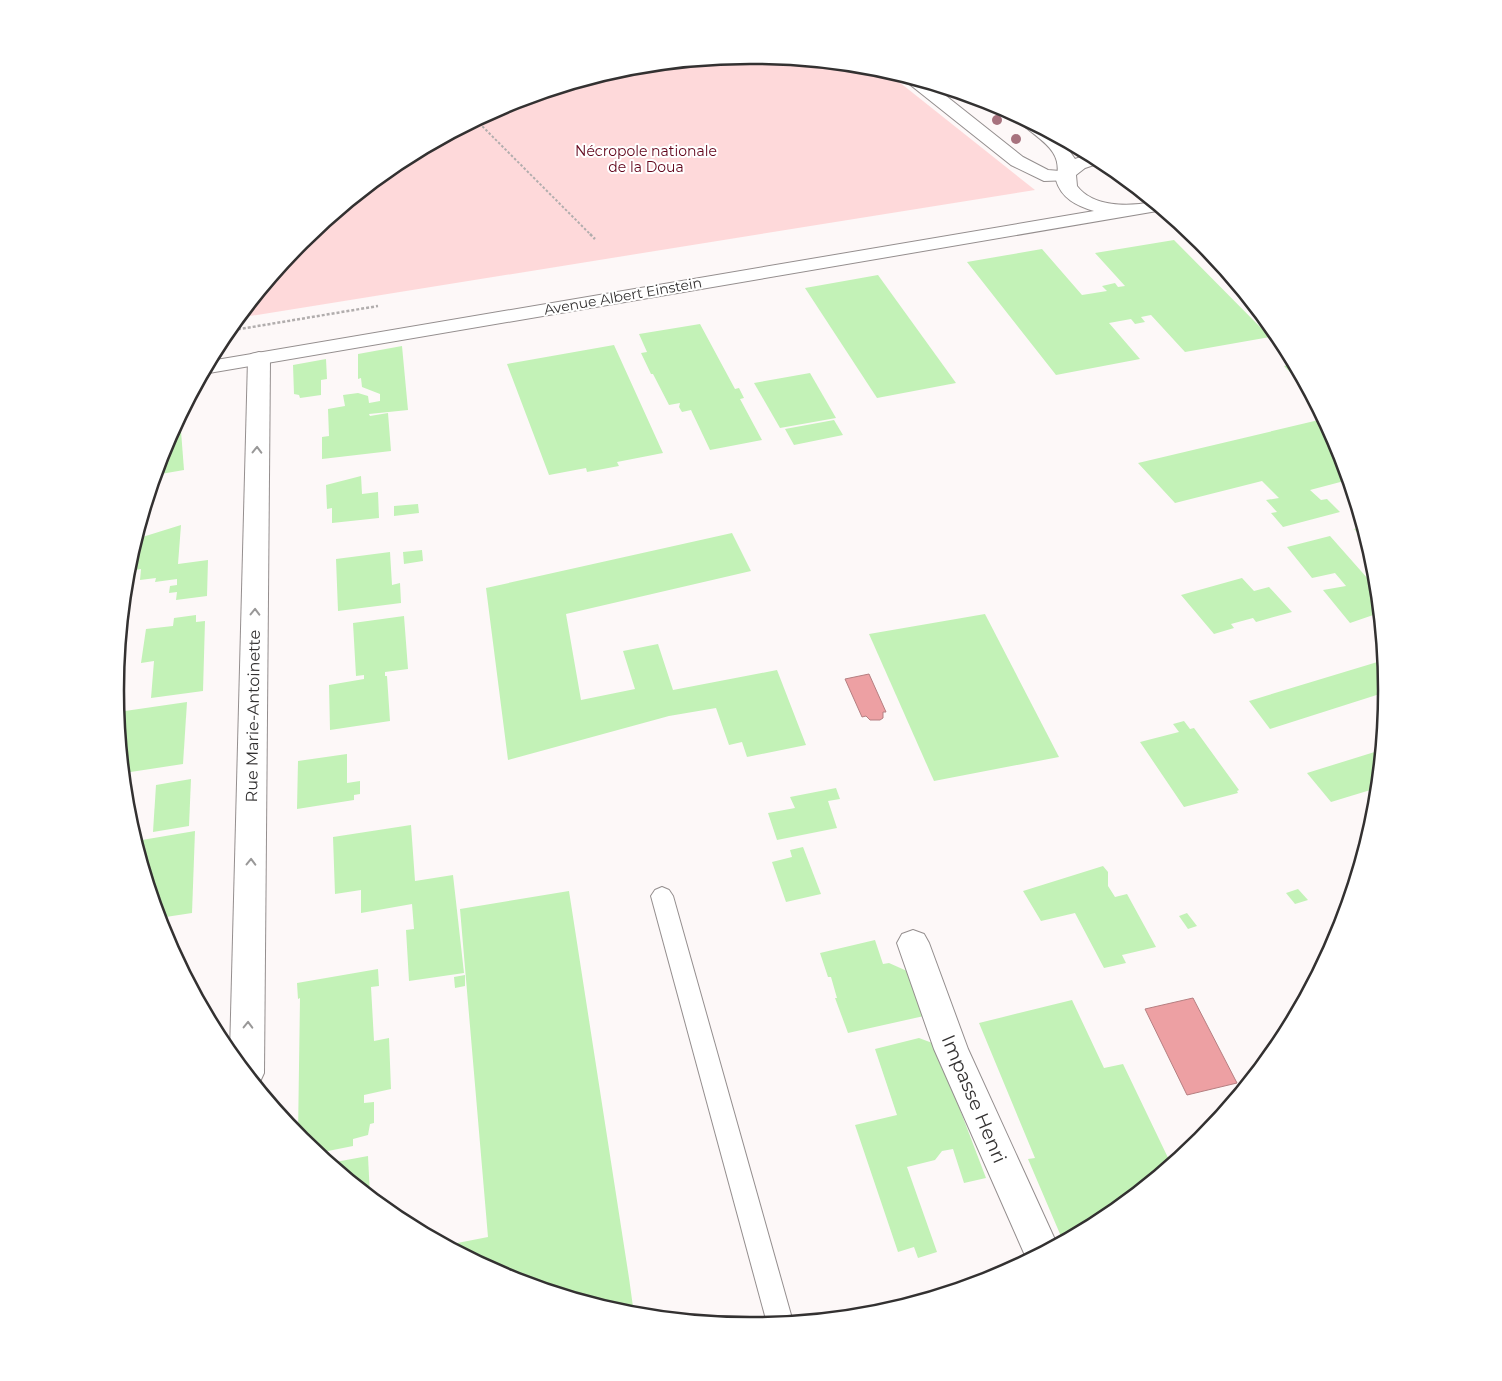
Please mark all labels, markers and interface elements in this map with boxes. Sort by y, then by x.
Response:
park label: Nécropole nationale de la Doua [575,142,717,176]
street label: Avenue Albert Einstein [543,273,703,319]
one-way arrow [252,445,263,453]
one-way arrow [250,608,260,616]
street label: Rue Marie-Antoinette [242,630,264,802]
one-way arrow [245,858,256,866]
one-way arrow [243,1020,253,1028]
street label: Impasse Henri [937,1031,1011,1167]

